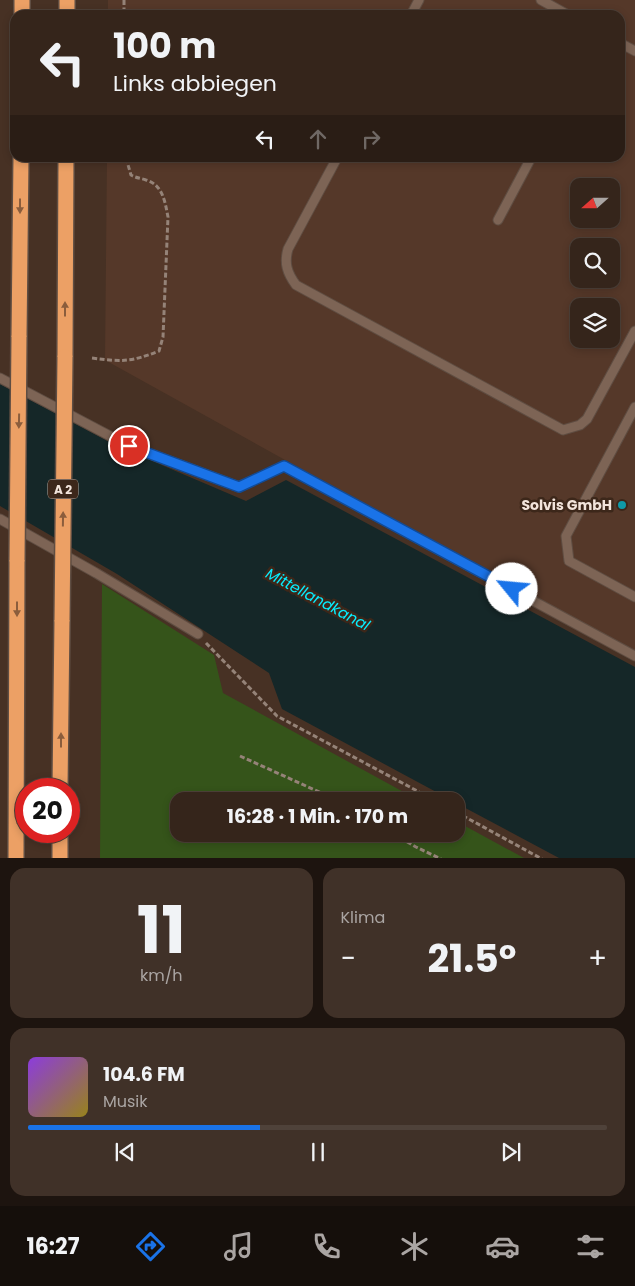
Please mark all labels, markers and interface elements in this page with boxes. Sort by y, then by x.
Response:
text: 100 m [113,21,216,70]
icon: left [30,30,95,95]
text: Links abbiegen [113,68,277,99]
icon: left [251,125,279,153]
icon: ahead [304,125,332,153]
icon: right [357,125,385,153]
north arrow [570,178,620,228]
map controls [570,178,620,348]
one-way arrow [16,198,24,214]
button: search [570,238,620,288]
button: layers [570,298,620,348]
one-way arrow [61,300,69,316]
one-way arrow [14,413,22,429]
pin [108,425,150,467]
icon: arrive [115,432,143,460]
road number: A 2 [48,479,78,498]
place label: Solvis GmbH [521,495,612,515]
marker: Solvis GmbH [616,499,628,511]
one-way arrow [59,510,67,526]
position arrow [485,562,537,614]
water label: Mittellandkanal [262,563,374,635]
one-way arrow [13,601,21,617]
one-way arrow [57,732,65,748]
speed limit sign: 20 [15,778,80,843]
text: 16:28 · 1 Min. · 170 m [227,803,408,830]
text: 11 [137,885,186,976]
text: Klima [341,906,385,929]
text: 21.5° [427,932,516,985]
text: − [341,939,356,978]
text: + [588,939,607,978]
text: km/h [140,964,183,987]
text: 104.6 FM [103,1061,185,1088]
text: Musik [103,1090,148,1113]
icon: previous [111,1138,139,1166]
icon: pause [304,1138,332,1166]
icon: next [497,1138,525,1166]
icon: directions [133,1229,168,1264]
icon: music [221,1229,256,1264]
icon: phone [309,1229,344,1264]
icon: climate [397,1229,432,1264]
icon: car [485,1229,520,1264]
icon: filters [573,1229,608,1264]
text: 16:27 [27,1231,79,1262]

